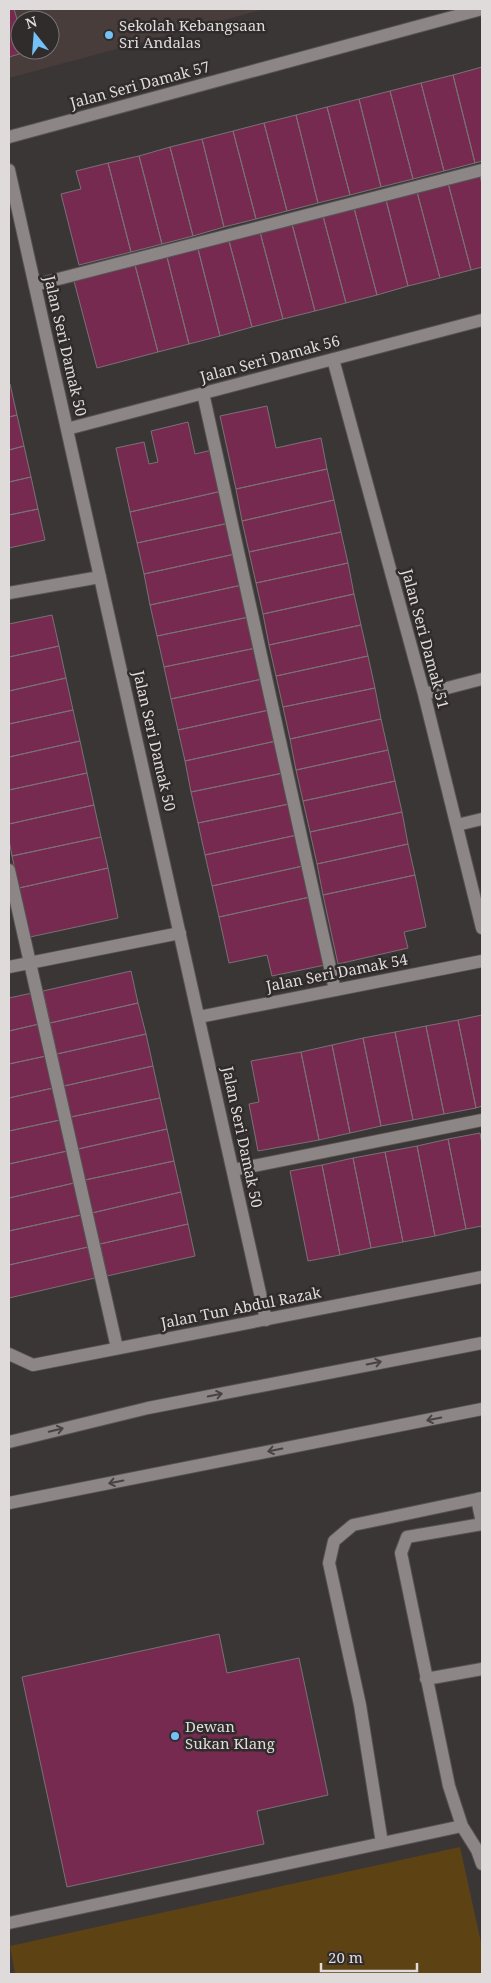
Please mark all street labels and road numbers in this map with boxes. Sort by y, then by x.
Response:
street label: Jalan Seri Damak 57 [67,56,212,113]
street label: Jalan Seri Damak 50 [40,272,92,418]
street label: Jalan Seri Damak 56 [197,330,342,387]
street label: Jalan Seri Damak 51 [397,566,454,711]
street label: Jalan Seri Damak 50 [129,667,181,813]
street label: Jalan Seri Damak 54 [263,948,410,996]
street label: Jalan Seri Damak 50 [218,1063,268,1209]
street label: Jalan Tun Abdul Razak [158,1282,323,1333]

